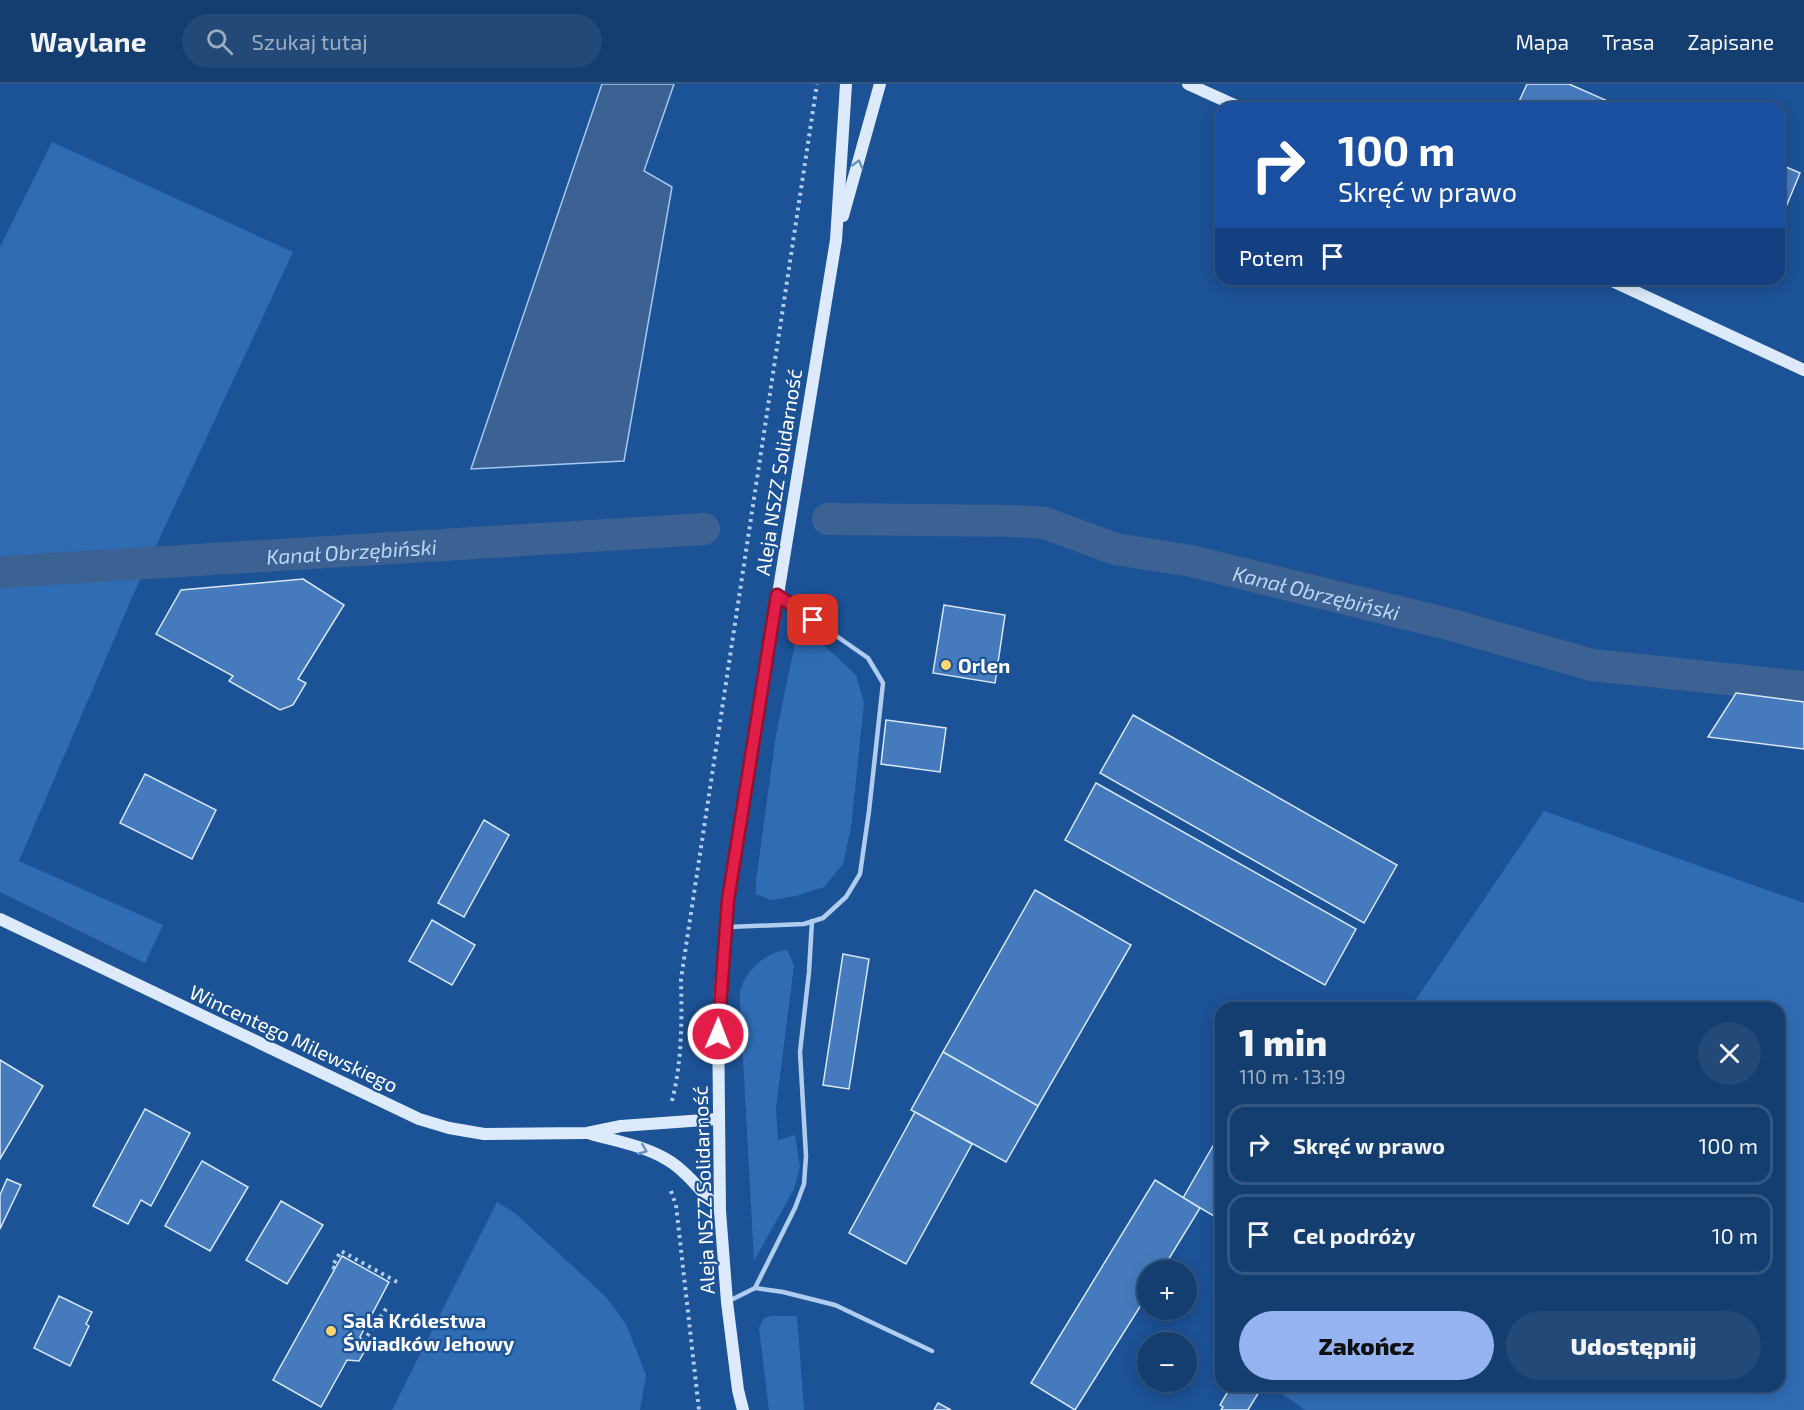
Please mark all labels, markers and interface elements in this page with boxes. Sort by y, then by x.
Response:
search box [182,14,602,68]
text: Waylane [30,24,146,58]
icon: search [203,25,236,58]
text: Szukaj tutaj [251,28,368,54]
text: Mapa [1515,29,1569,54]
text: Trasa [1602,29,1655,54]
text: Zapisane [1688,29,1774,54]
text: 100 m [1338,124,1455,174]
icon: right [1239,126,1317,204]
one-way arrow [851,159,863,170]
text: Skręć w prawo [1338,175,1517,207]
icon: arrive [1316,240,1349,273]
text: Potem [1239,244,1304,270]
street label: Aleja NSZZ Solidarność [750,367,806,577]
water label: Kanał Obrzębiński [265,533,437,568]
water label: Kanał Obrzębiński [1231,559,1403,624]
pin [787,594,838,645]
icon: arrive [796,603,829,636]
place label: Orlen [958,653,1010,677]
marker: Orlen [939,658,953,672]
street label: Wincentego Milewskiego [186,979,402,1097]
position arrow [686,1002,750,1066]
text: 1 min [1239,1020,1327,1063]
button: close [1698,1022,1761,1085]
text: 110 m · 13:19 [1239,1064,1346,1088]
street label: Aleja NSZZ Solidarność [687,1085,719,1295]
icon: right [1242,1128,1275,1161]
text: Skręć w prawo [1293,1132,1445,1158]
text: 100 m [1699,1132,1758,1158]
one-way arrow [637,1143,648,1155]
icon: arrive [1242,1218,1275,1251]
text: Cel podróży [1293,1222,1415,1248]
text: 10 m [1712,1222,1758,1248]
map controls [1137,1260,1197,1392]
button: + [1137,1260,1197,1320]
place label: Sala Królestwa Świadków Jehowy [343,1308,515,1356]
button: Zakończ [1239,1311,1494,1380]
button: Udostępnij [1506,1311,1761,1380]
marker: Sala Królestwa Świadków Jehowy [324,1324,338,1338]
button: − [1137,1332,1197,1392]

